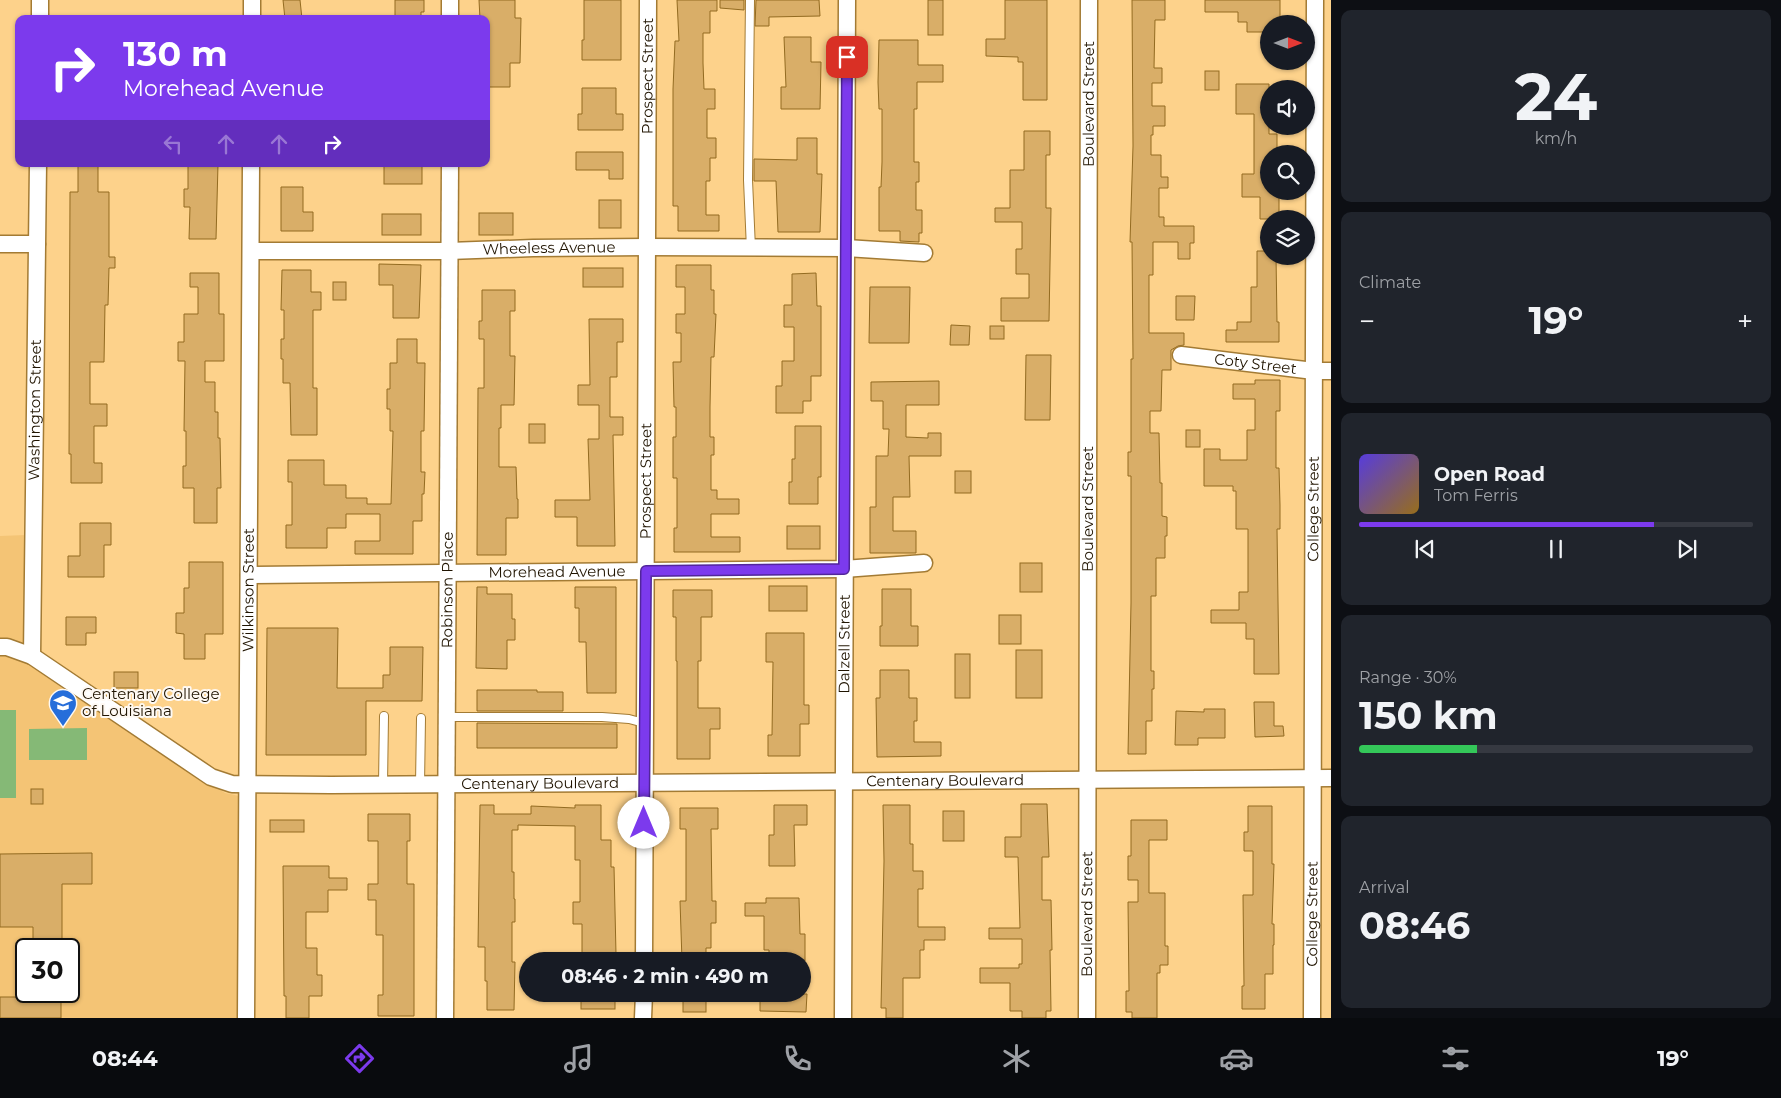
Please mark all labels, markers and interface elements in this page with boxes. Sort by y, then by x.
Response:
north arrow [1260,15,1315,70]
map controls [1260,15,1315,265]
street label: Prospect Street [637,18,657,134]
text: 130 m [123,32,228,75]
icon: right [40,35,105,100]
pin [826,36,868,78]
street label: Boulevard Street [1079,41,1098,167]
icon: arrive [833,43,861,71]
text: 24 [1515,57,1597,136]
text: Morehead Avenue [123,75,324,102]
button: sound [1260,80,1315,135]
text: km/h [1535,129,1577,148]
icon: left [159,130,187,158]
icon: ahead [212,130,240,158]
icon: ahead [265,130,293,158]
icon: right [318,130,346,158]
button: search [1260,145,1315,200]
button: layers [1260,210,1315,265]
street label: Wheeless Avenue [482,237,616,259]
text: Climate [1359,273,1421,292]
text: 19° [1529,297,1584,344]
text: − [1359,304,1375,338]
text: + [1737,304,1753,338]
street label: Washington Street [24,339,45,481]
street label: Coty Street [1213,349,1298,378]
street label: Prospect Street [636,423,655,539]
street label: Boulevard Street [1078,446,1097,572]
street label: College Street [1303,456,1323,562]
text: Open Road [1434,463,1545,486]
text: Tom Ferris [1434,486,1518,505]
street label: Wilkinson Street [238,528,258,652]
street label: Robinson Place [437,532,457,648]
icon: previous [1411,535,1439,563]
icon: pause [1542,535,1570,563]
icon: next [1673,535,1701,563]
street label: Morehead Avenue [488,561,626,582]
street label: Dalzell Street [834,594,854,694]
text: Range · 30% [1359,668,1457,687]
place label: Centenary College of Louisiana [82,684,220,720]
school or university icon: Centenary College of Louisiana [48,688,78,727]
text: 150 km [1359,692,1498,739]
street label: Centenary Boulevard [866,770,1024,790]
street label: Centenary Boulevard [461,773,619,793]
position arrow [617,796,669,848]
street label: Boulevard Street [1077,851,1096,977]
street label: College Street [1302,861,1321,967]
text: Arrival [1359,878,1409,897]
text: 08:46 [1359,902,1470,949]
speed limit sign: 30 [15,938,80,1003]
text: 08:46 · 2 min · 490 m [561,965,769,988]
icon: directions [342,1041,377,1076]
icon: music [561,1041,596,1076]
icon: phone [780,1041,815,1076]
icon: climate [999,1041,1034,1076]
icon: car [1219,1041,1254,1076]
icon: filters [1438,1041,1473,1076]
text: 08:44 [92,1045,158,1072]
text: 19° [1657,1045,1689,1072]

